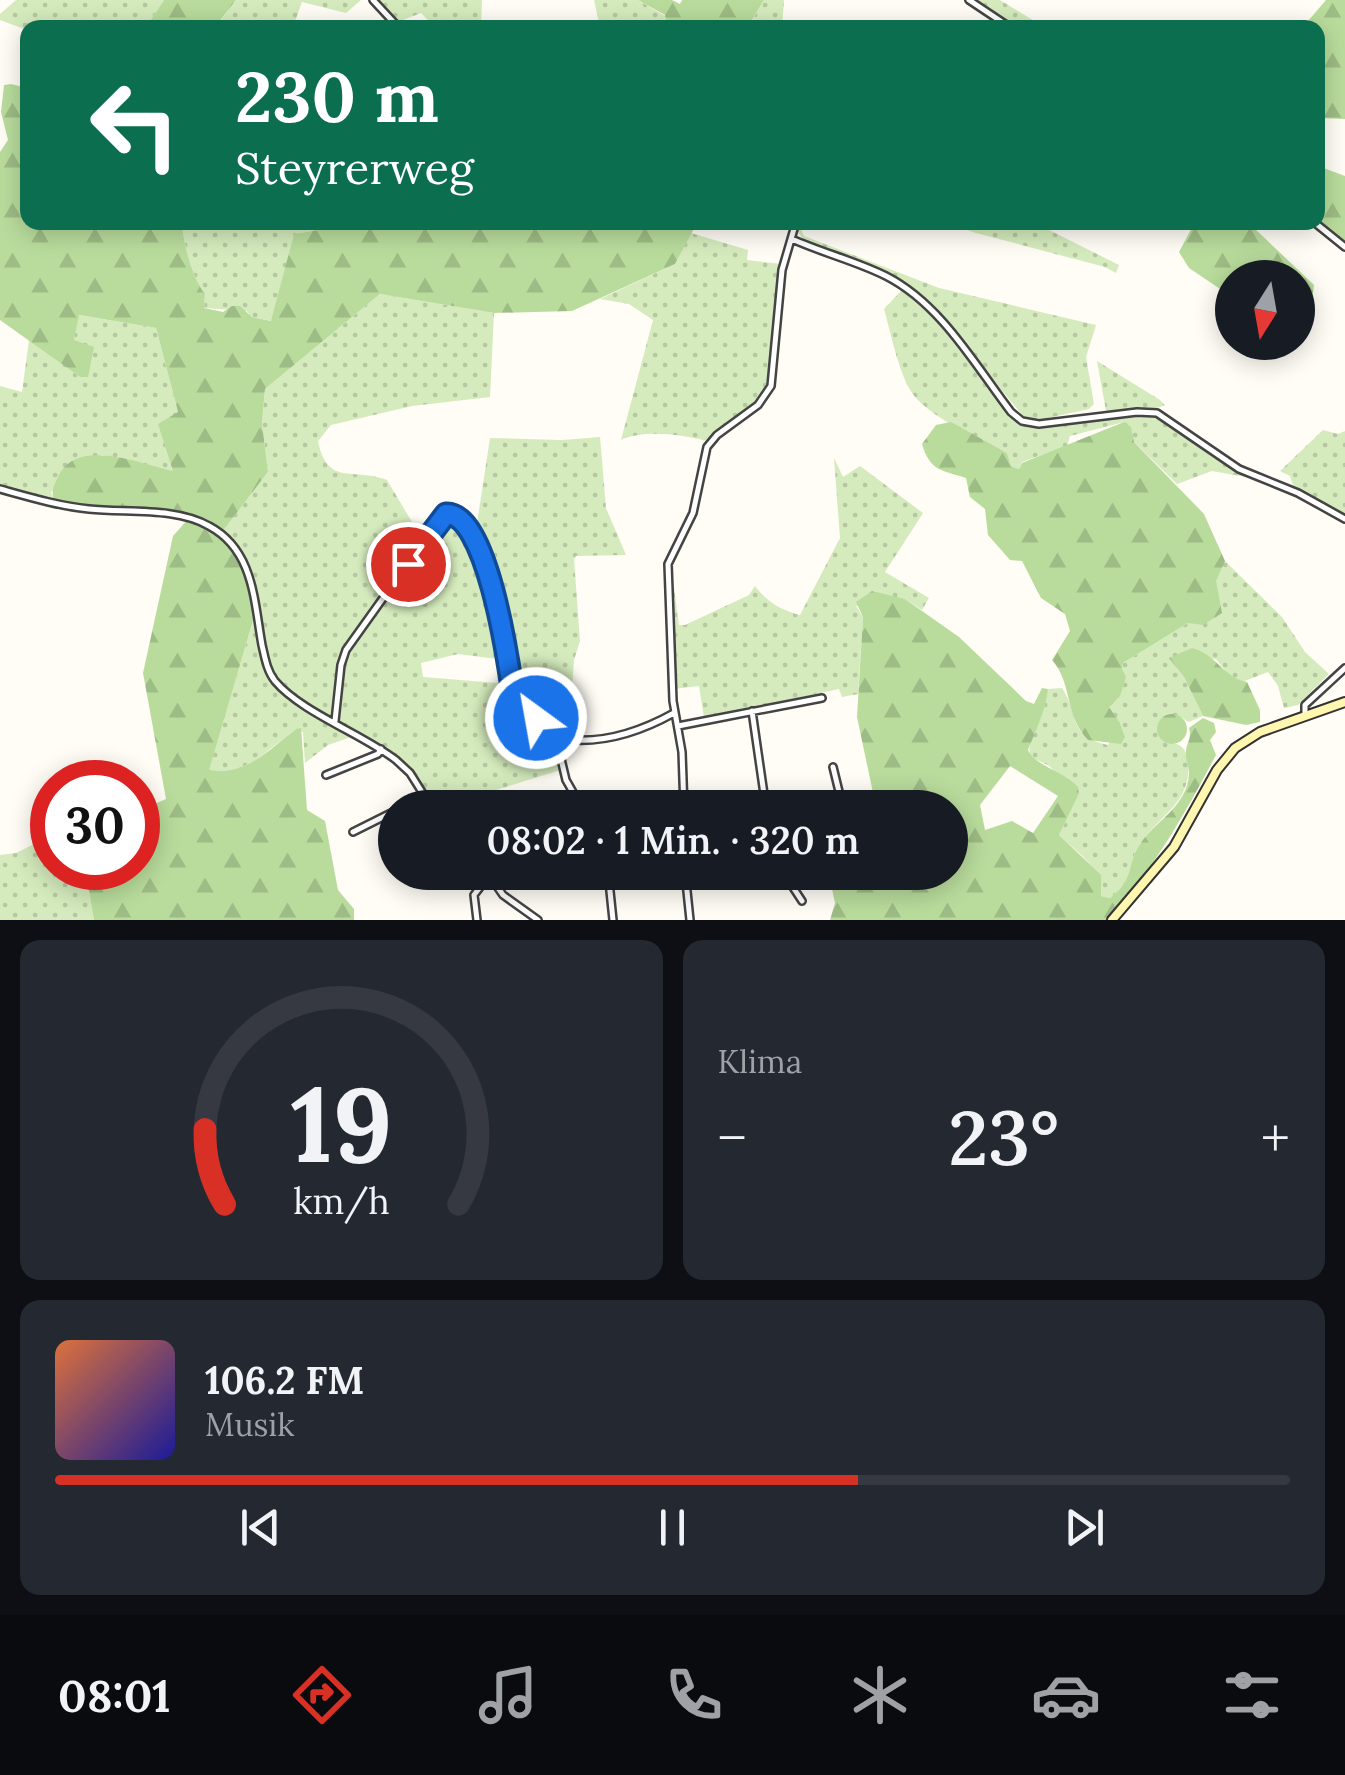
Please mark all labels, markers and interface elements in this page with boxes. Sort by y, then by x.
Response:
text: 230 m [235,52,439,141]
icon: left [70,60,200,190]
text: Steyrerweg [235,139,474,196]
north arrow [1215,260,1315,360]
map controls [1215,260,1315,360]
pin [366,522,451,607]
icon: arrive [381,537,436,592]
position arrow [484,666,588,770]
speed limit sign: 30 [30,760,160,890]
text: 08:02 · 1 Min. · 320 m [487,816,859,864]
text: Klima [718,1041,802,1082]
text: 19 [290,1057,392,1190]
text: 23° [948,1090,1059,1186]
text: − [718,1103,747,1173]
text: + [1261,1103,1290,1173]
text: km/h [293,1178,390,1224]
text: 106.2 FM [205,1356,364,1404]
text: Musik [205,1404,294,1445]
icon: previous [233,1500,288,1555]
icon: pause [645,1500,700,1555]
icon: next [1057,1500,1112,1555]
icon: directions [287,1660,357,1730]
icon: music [473,1660,543,1730]
icon: phone [659,1660,729,1730]
icon: climate [845,1660,915,1730]
icon: car [1031,1660,1101,1730]
icon: filters [1217,1660,1287,1730]
text: 08:01 [58,1667,171,1724]

